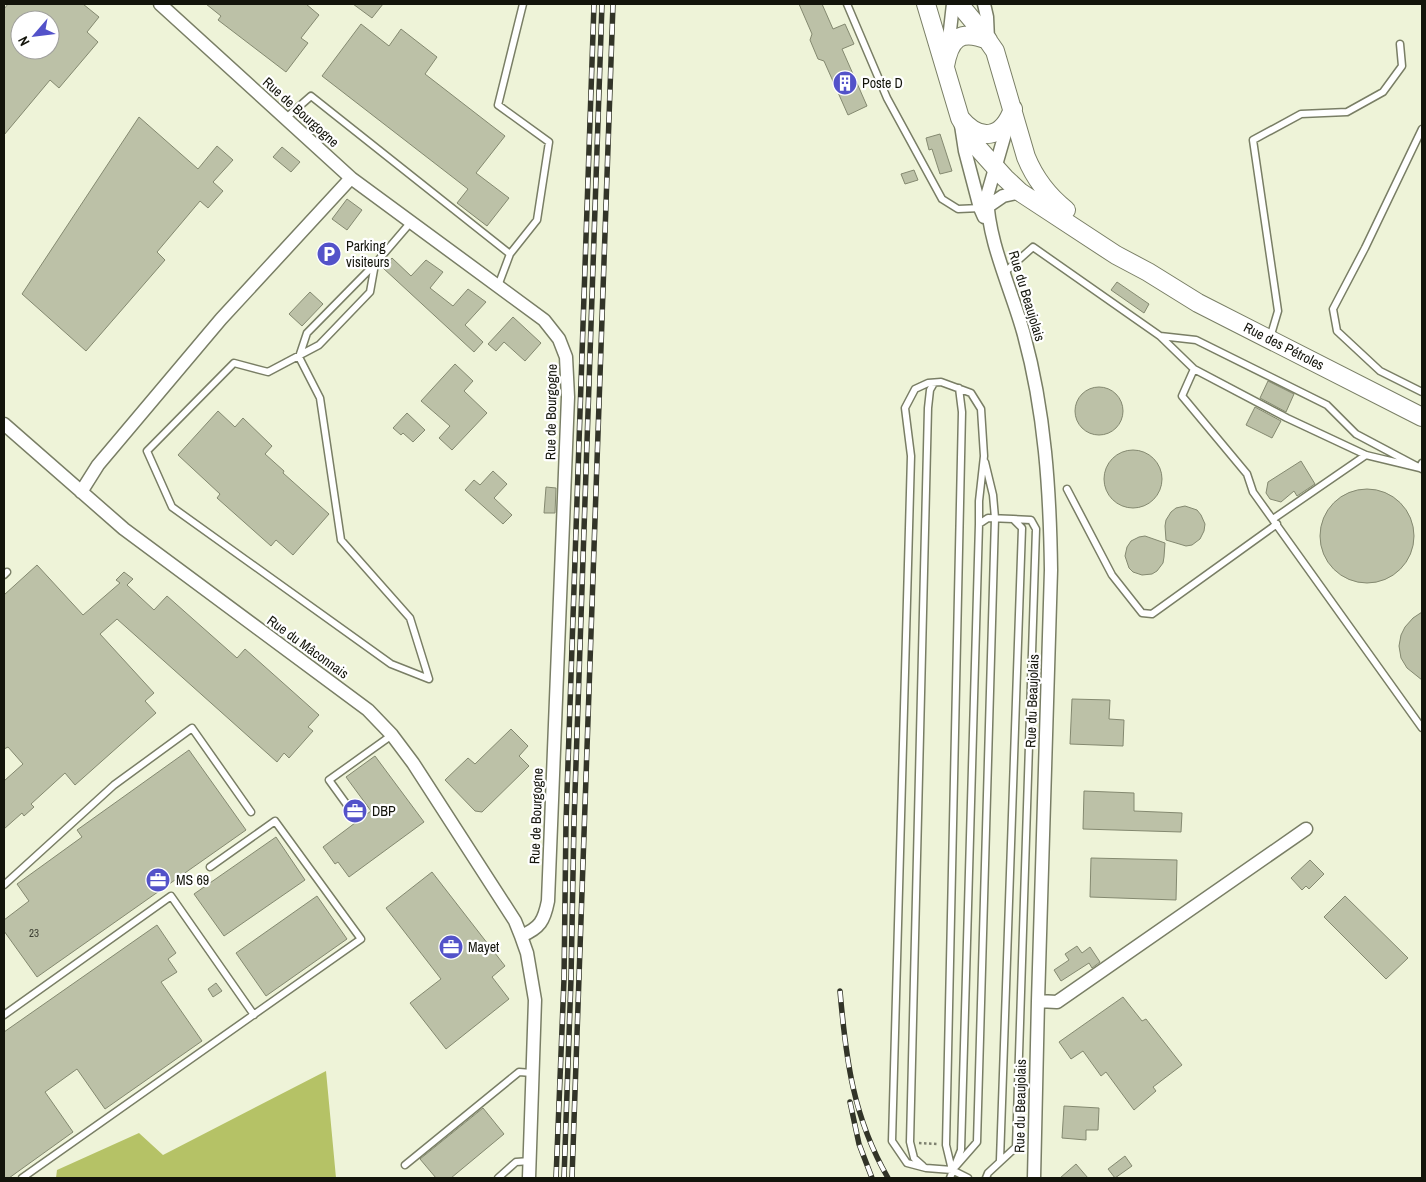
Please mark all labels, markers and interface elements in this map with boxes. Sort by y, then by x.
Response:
north arrow [10,10,60,60]
text: N [14,33,33,49]
building icon: Poste D [832,70,858,96]
street label: Rue de Bourgogne [259,73,343,151]
place label: Poste D [862,74,903,92]
place label: Parking visiteurs [346,237,390,271]
parking icon: Parking visiteurs [316,241,342,267]
street label: Rue du Beaujolais [1005,249,1049,344]
street label: Rue des Pétroles [1241,318,1328,374]
street label: Rue de Bourgogne [541,364,561,460]
street label: Rue du Mâconnais [264,611,352,683]
street label: Rue du Beaujolais [1021,654,1043,748]
street label: Rue de Bourgogne [525,768,547,864]
office icon: DBP [342,798,368,824]
place label: DBP [372,802,396,820]
office icon: MS 69 [145,867,171,893]
place label: MS 69 [176,871,209,889]
house number: 23 [29,926,39,940]
office icon: Mayet [438,934,464,960]
place label: Mayet [468,938,499,956]
street label: Rue du Beaujolais [1010,1059,1030,1153]

